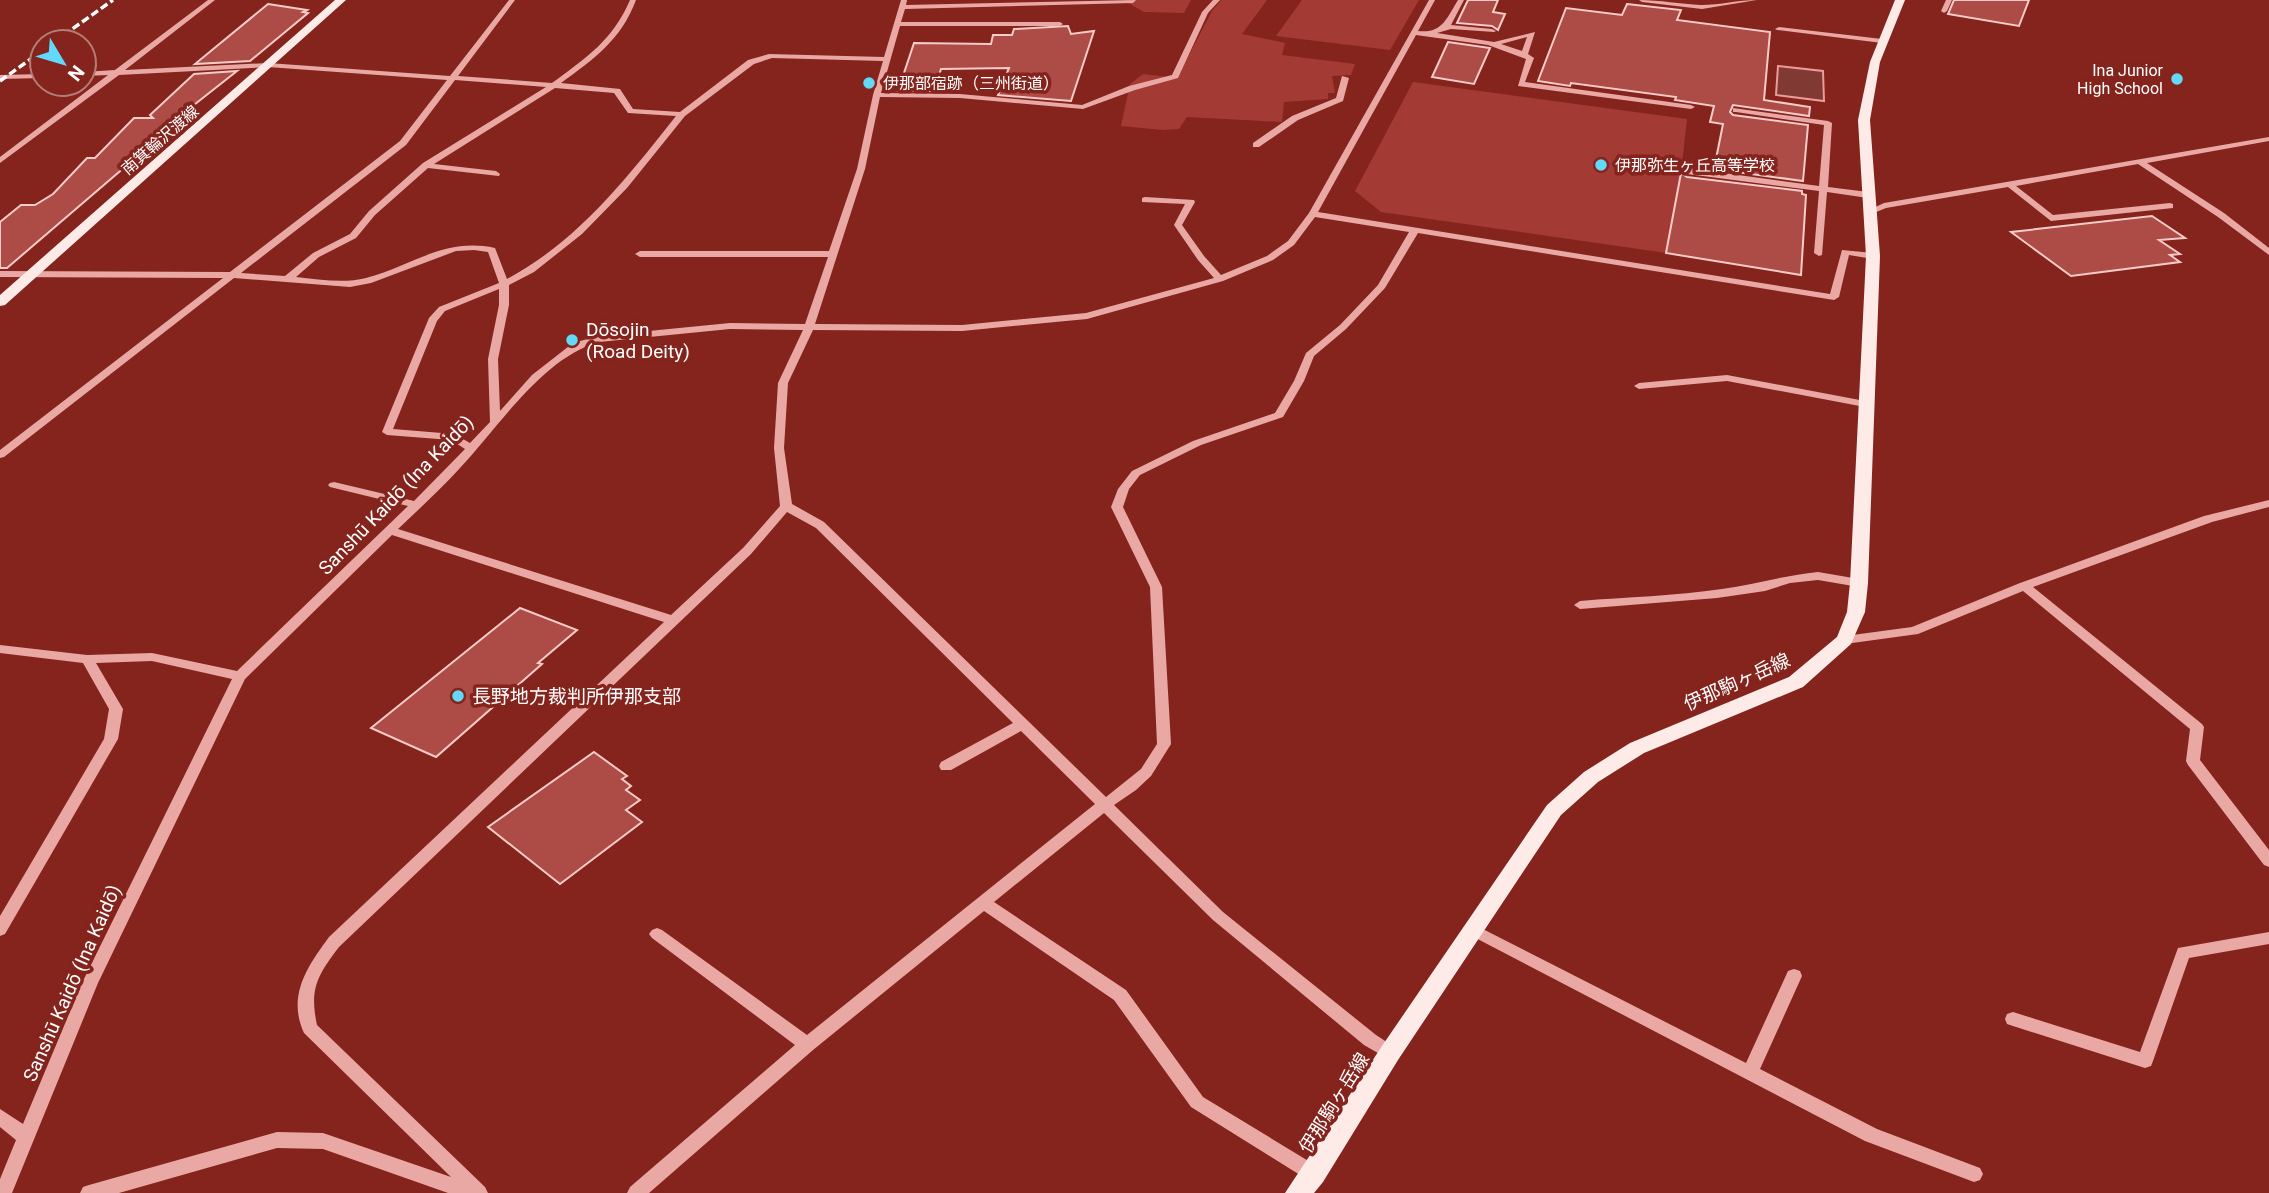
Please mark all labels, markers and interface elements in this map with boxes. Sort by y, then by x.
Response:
north arrow [28,28,98,98]
text: N [63,61,89,86]
place label: Ina Junior High School [2077,61,2164,98]
marker: Ina Junior High School [2169,71,2185,87]
place label: 伊那部宿跡（三州街道） [883,74,1059,93]
marker: 伊那部宿跡（三州街道） [861,75,877,91]
street label: 南箕輪沢渡線 [118,101,202,179]
place label: 伊那弥生ヶ丘高等学校 [1615,156,1775,175]
marker: 伊那弥生ヶ丘高等学校 [1593,157,1609,173]
place label: Dōsojin (Road Deity) [586,318,690,363]
marker: Dōsojin (Road Deity) [564,332,580,348]
street label: Sanshū Kaidō (Ina Kaidō) [314,410,478,580]
street label: 伊那駒ヶ岳線 [1680,648,1794,716]
place label: 長野地方裁判所伊那支部 [472,685,681,708]
marker: 長野地方裁判所伊那支部 [450,688,466,704]
street label: Sanshū Kaidō (Ina Kaidō) [18,881,126,1085]
street label: 伊那駒ヶ岳線 [1294,1049,1374,1157]

